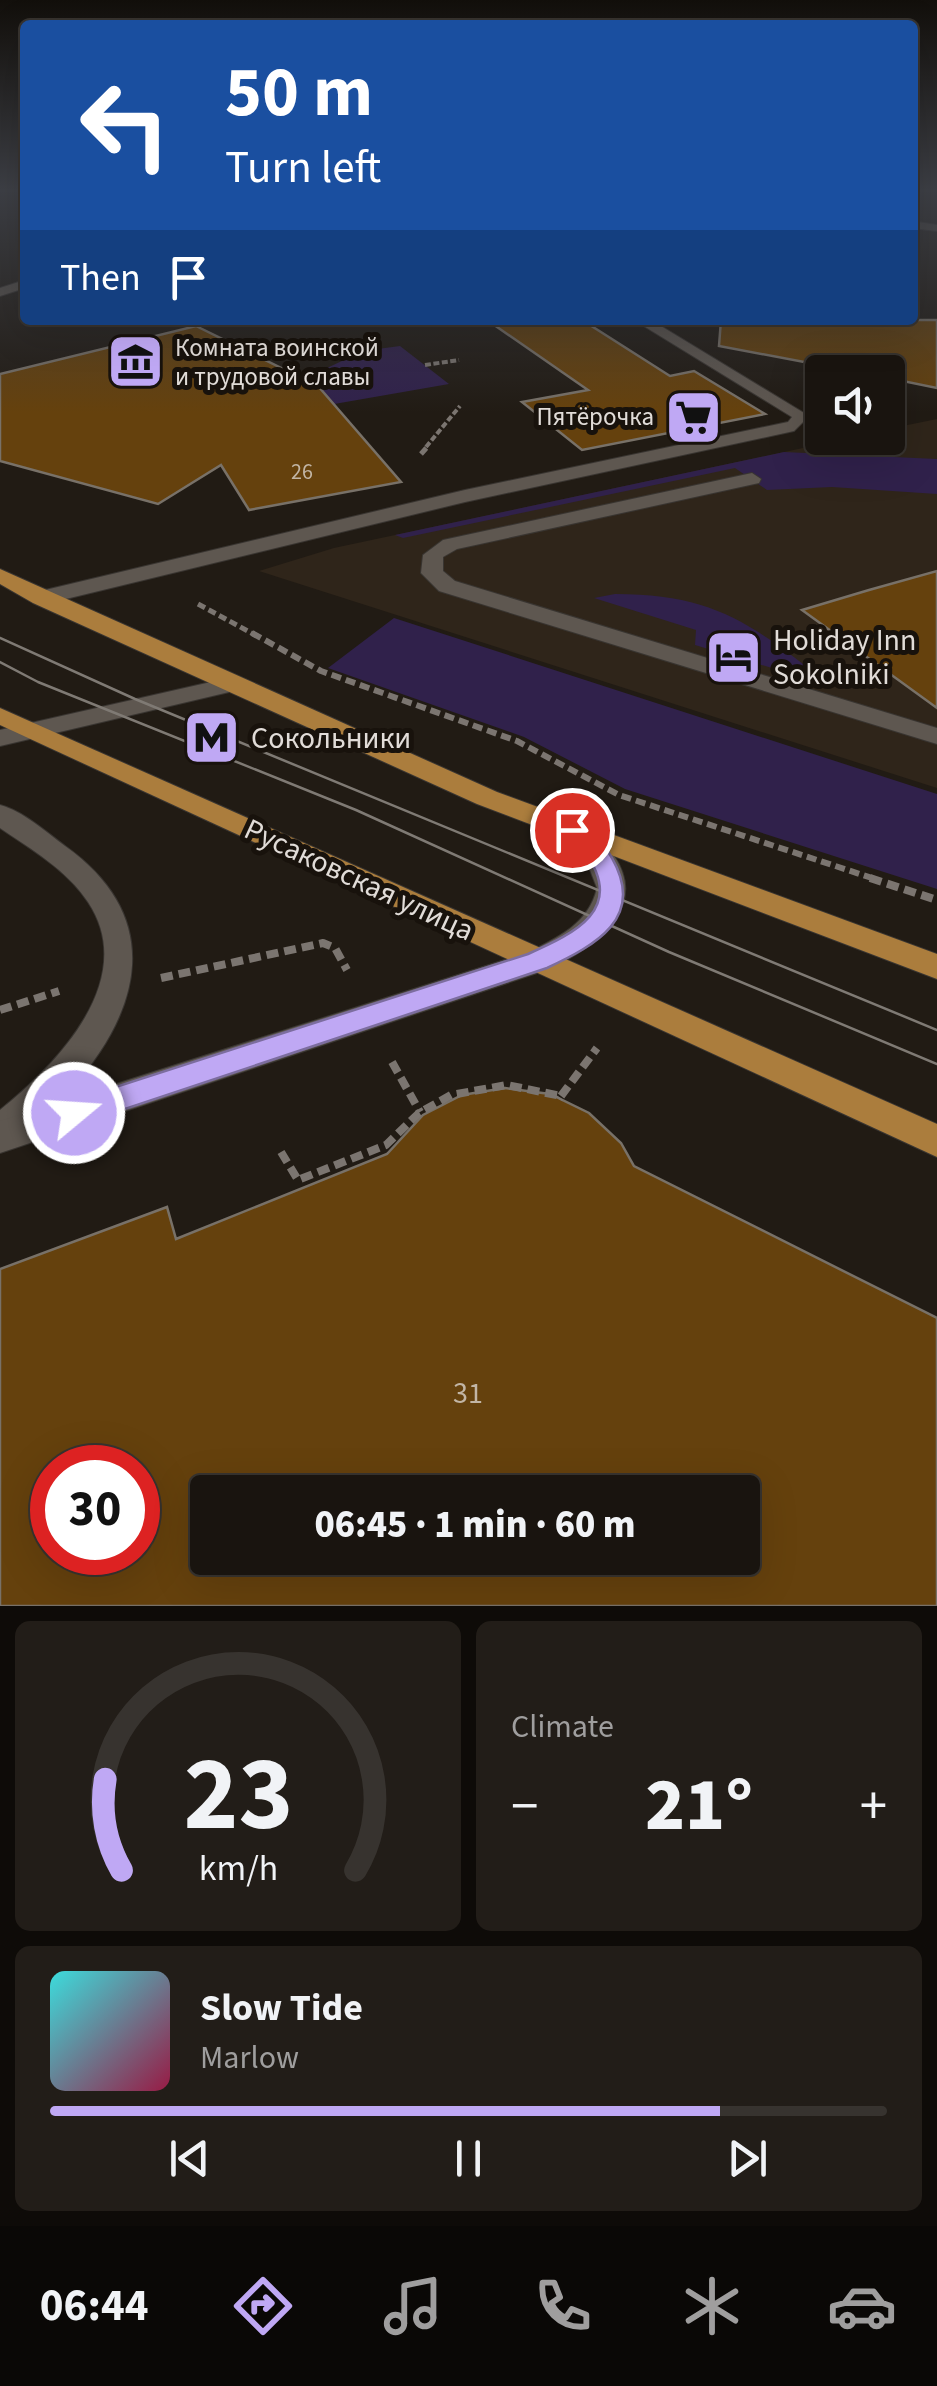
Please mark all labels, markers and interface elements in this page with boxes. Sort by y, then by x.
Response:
text: 50 m [225,43,373,143]
icon: left [60,60,190,190]
text: Turn left [225,136,381,200]
icon: arrive [161,250,216,305]
text: Then [60,251,141,305]
place label: Комната воинской и трудовой славы [175,330,379,395]
museum icon: Комната воинской и трудовой славы [106,332,166,392]
map controls [805,355,905,455]
button: sound [805,355,905,455]
supermarket icon: Пятёрочка [663,387,723,447]
place label: Пятёрочка [536,399,654,435]
house number: 26 [291,456,313,488]
place label: Holiday Inn Sokolniki [773,619,916,696]
hotel icon: Holiday Inn Sokolniki [704,627,764,687]
metro station icon: Сокольники [182,708,242,768]
place label: Сокольники [251,717,411,760]
pin [530,788,615,873]
icon: arrive [545,803,600,858]
street label: Русаковская улица [237,808,481,952]
position arrow [22,1061,126,1165]
house number: 31 [453,1372,483,1415]
speed limit sign: 30 [30,1445,160,1575]
text: 06:45 · 1 min · 60 m [314,1498,636,1552]
text: Climate [511,1704,614,1750]
text: 23 [183,1722,293,1870]
text: 21° [645,1752,753,1859]
text: − [511,1768,538,1846]
text: + [860,1768,887,1846]
text: km/h [198,1843,278,1894]
text: Slow Tide [200,1981,363,2035]
text: Marlow [200,2035,299,2081]
icon: previous [162,2131,217,2186]
icon: pause [441,2131,496,2186]
icon: next [720,2131,775,2186]
icon: directions [228,2271,298,2341]
icon: music [378,2271,448,2341]
icon: phone [528,2271,598,2341]
icon: climate [677,2271,747,2341]
icon: car [827,2271,897,2341]
text: 06:44 [40,2274,148,2338]

